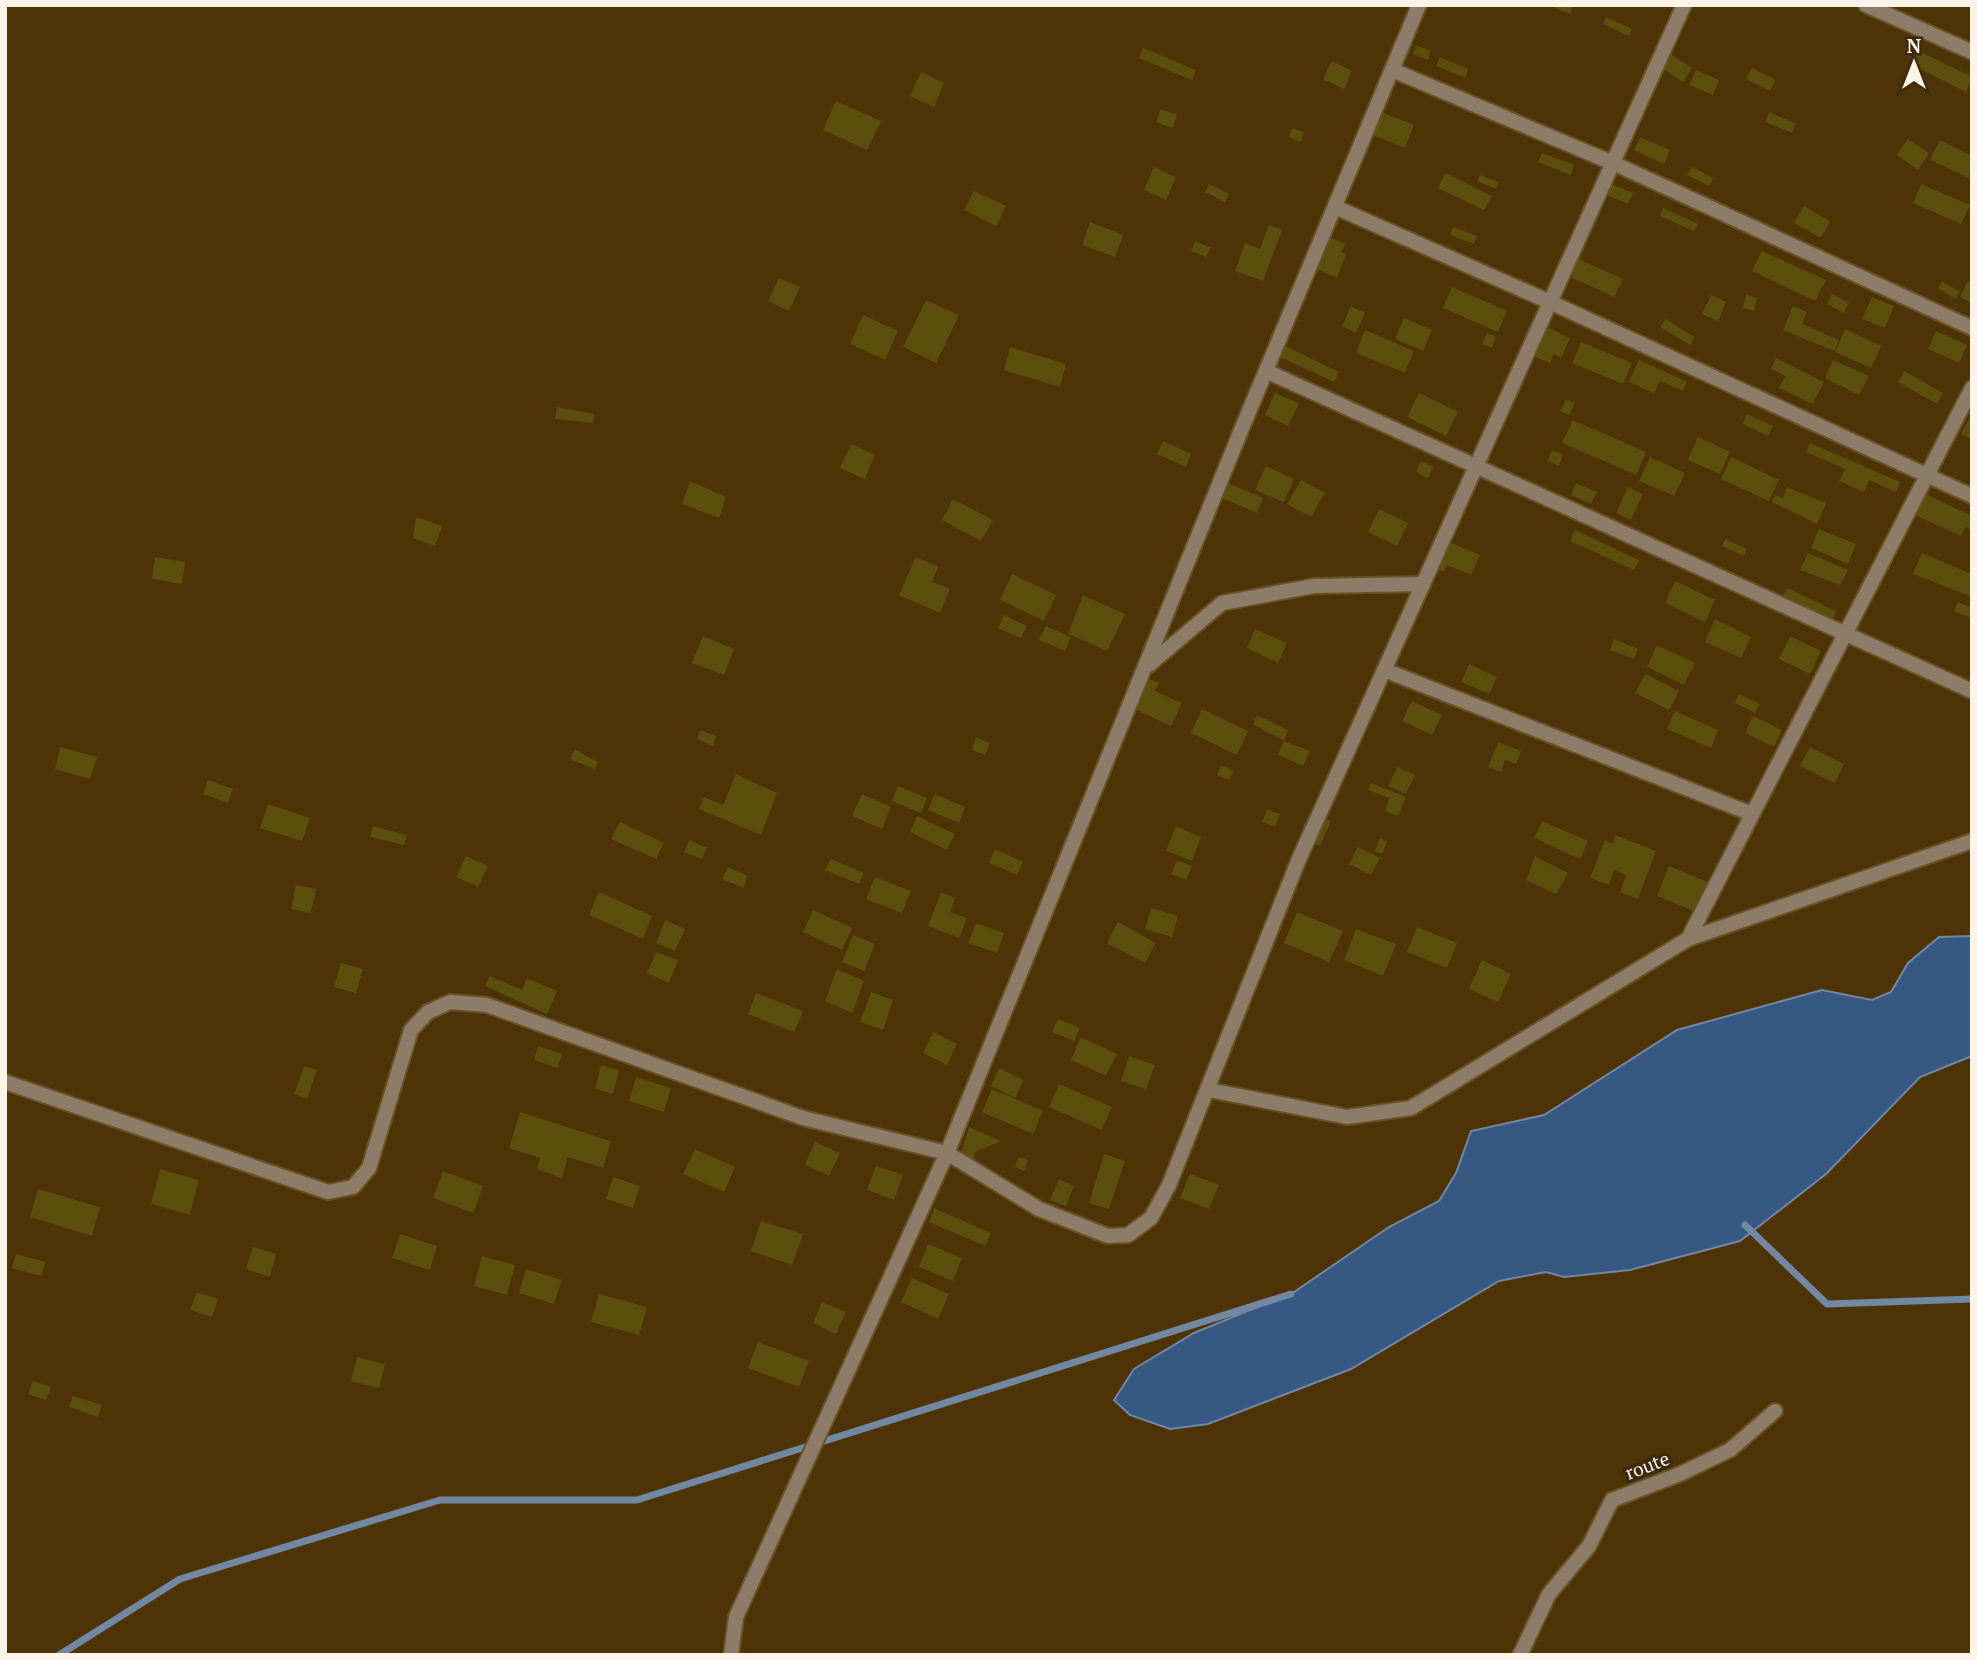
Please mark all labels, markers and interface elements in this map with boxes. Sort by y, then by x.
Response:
north arrow [1879,28,1949,98]
text: N [1907,33,1922,58]
street label: route [1621,1445,1673,1485]

